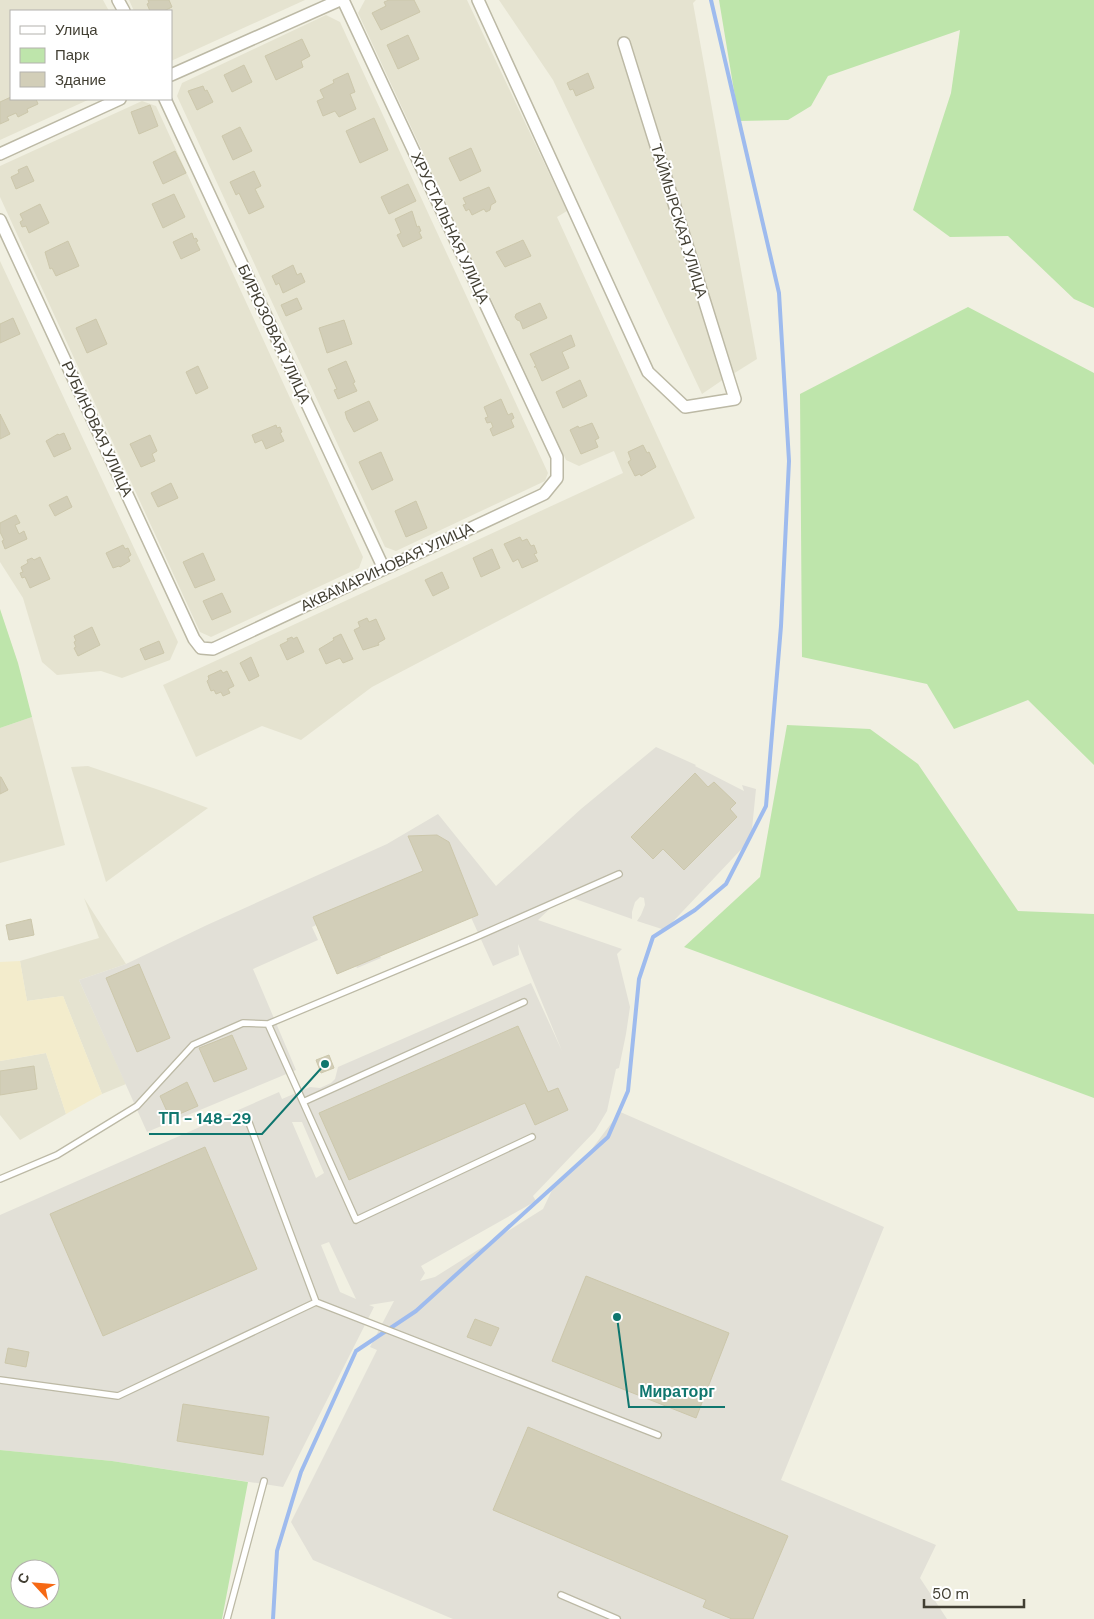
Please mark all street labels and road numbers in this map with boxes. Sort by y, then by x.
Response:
street label: ТАЙМЫРСКАЯ УЛИЦА [646,141,712,301]
street label: ХРУСТАЛЬНАЯ УЛИЦА [406,149,494,307]
street label: БИРЮЗОВАЯ УЛИЦА [233,261,315,407]
street label: РУБИНОВАЯ УЛИЦА [57,358,137,500]
street label: АКВАМАРИНОВАЯ УЛИЦА [297,518,477,616]

